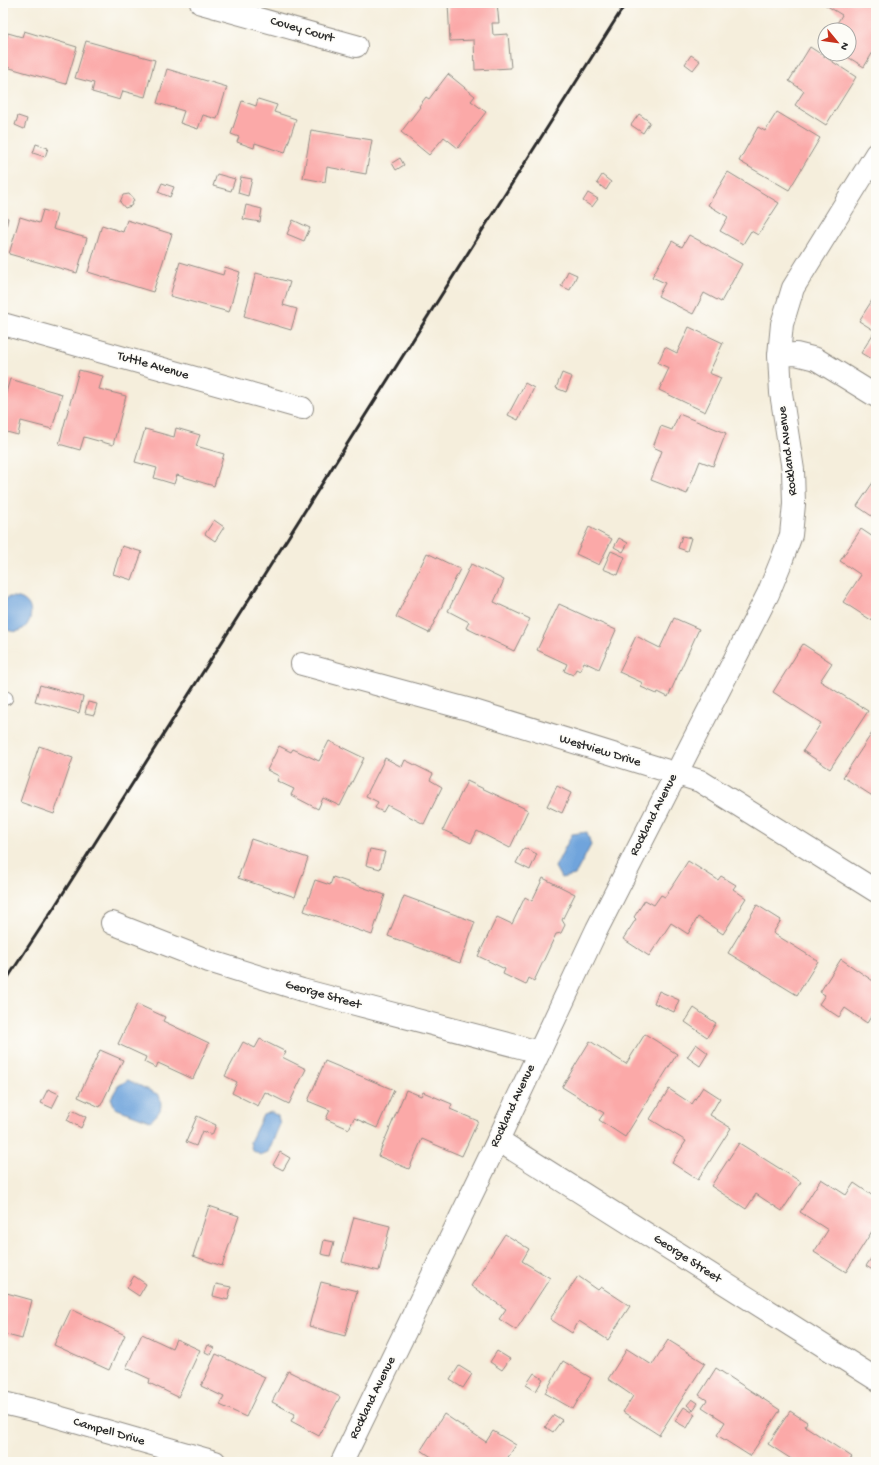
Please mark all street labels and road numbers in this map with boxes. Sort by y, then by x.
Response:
street label: Covey Court [268,14,337,47]
street label: Tuttle Avenue [115,348,191,383]
street label: Rockland Avenue [775,405,801,496]
street label: Westview Drive [557,731,643,771]
street label: Rockland Avenue [627,771,681,858]
street label: George Street [283,977,364,1013]
street label: Rockland Avenue [487,1062,539,1150]
street label: George Street [650,1231,725,1287]
street label: Rockland Avenue [347,1354,400,1442]
street label: Campell Drive [71,1415,147,1449]

